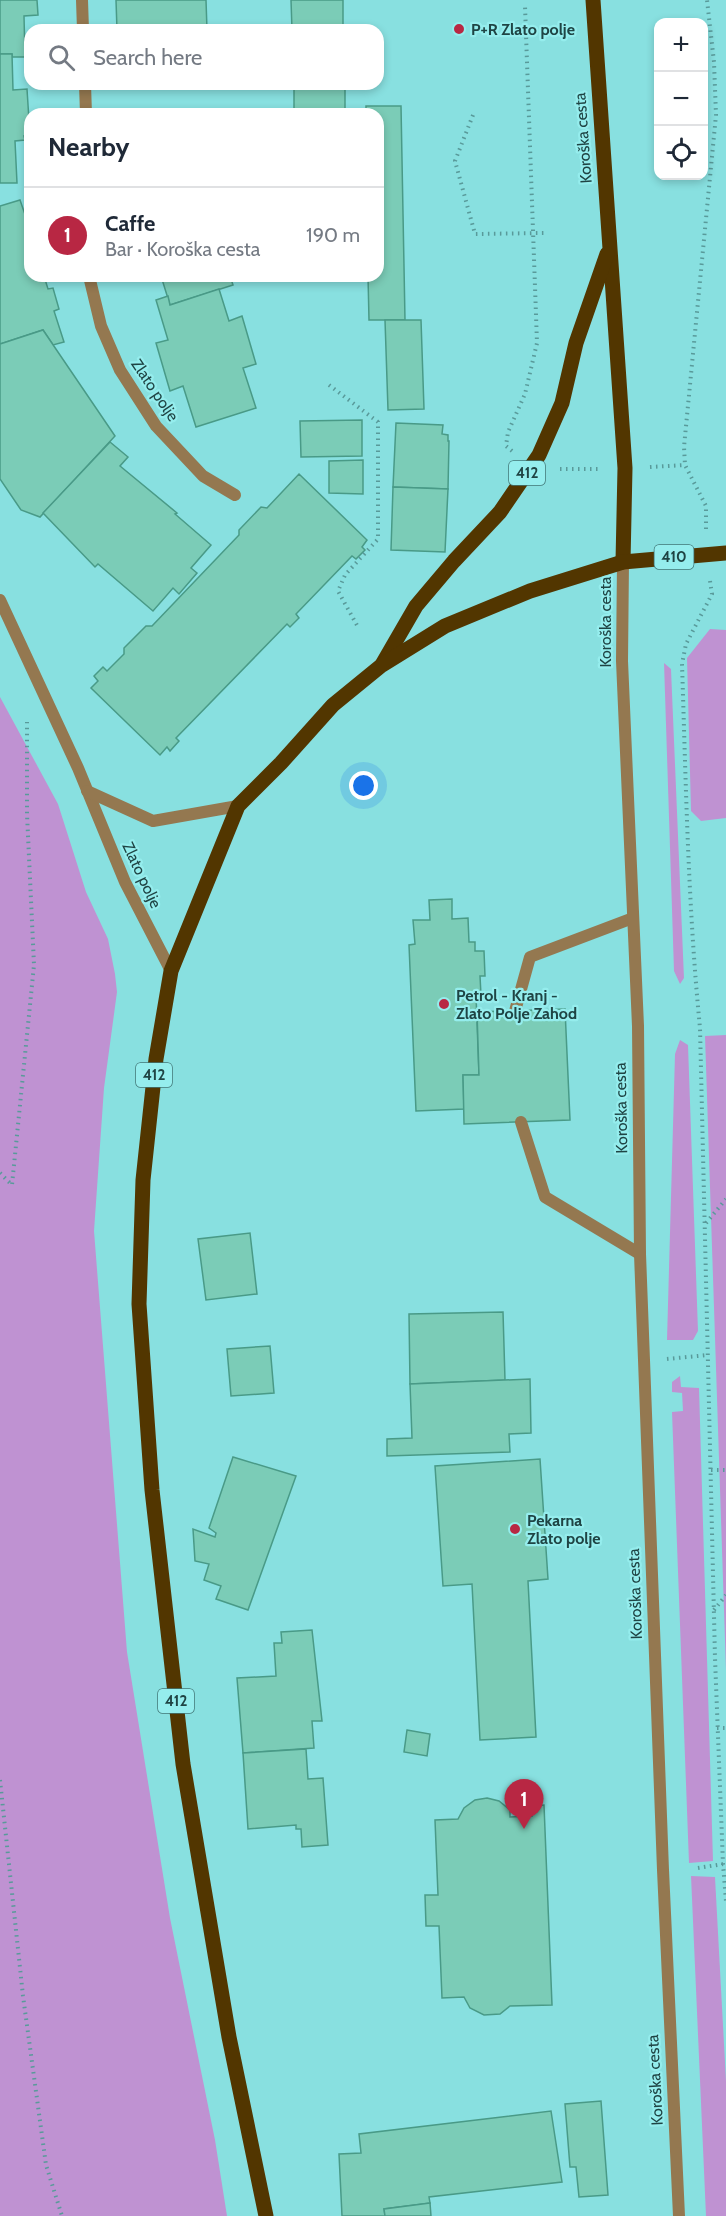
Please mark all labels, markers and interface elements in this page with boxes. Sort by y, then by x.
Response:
map controls [654,18,708,180]
button: + [654,18,708,72]
place label: P+R Zlato polje [471,20,575,39]
marker: P+R Zlato polje [452,22,466,36]
search box [24,24,384,90]
icon: search [45,41,78,74]
text: Search here [93,44,202,71]
button: − [654,72,708,126]
street label: Koroška cesta [570,92,596,184]
button: locate [654,126,708,180]
text: Nearby [48,131,129,163]
text: Caffe [105,210,155,237]
text: 1 [64,223,71,247]
text: 190 m [306,223,360,247]
text: Bar · Koroška cesta [105,237,260,261]
street label: Zlato polje [127,355,183,425]
road number: 412 [509,461,545,485]
road number: 410 [654,545,694,569]
street label: Koroška cesta [596,576,615,668]
your location [349,771,378,800]
street label: Zlato polje [118,839,166,911]
place label: Petrol - Kranj - Zlato Polje Zahod [456,986,577,1023]
marker: Petrol - Kranj - Zlato Polje Zahod [437,997,451,1011]
street label: Koroška cesta [611,1062,631,1154]
road number: 412 [136,1063,172,1087]
place label: Pekarna Zlato polje [527,1511,601,1548]
marker: Pekarna Zlato polje [508,1522,522,1536]
street label: Koroška cesta [624,1548,646,1640]
road number: 412 [158,1689,194,1713]
pin: 1 [504,1780,544,1829]
street label: Koroška cesta [643,2034,667,2126]

